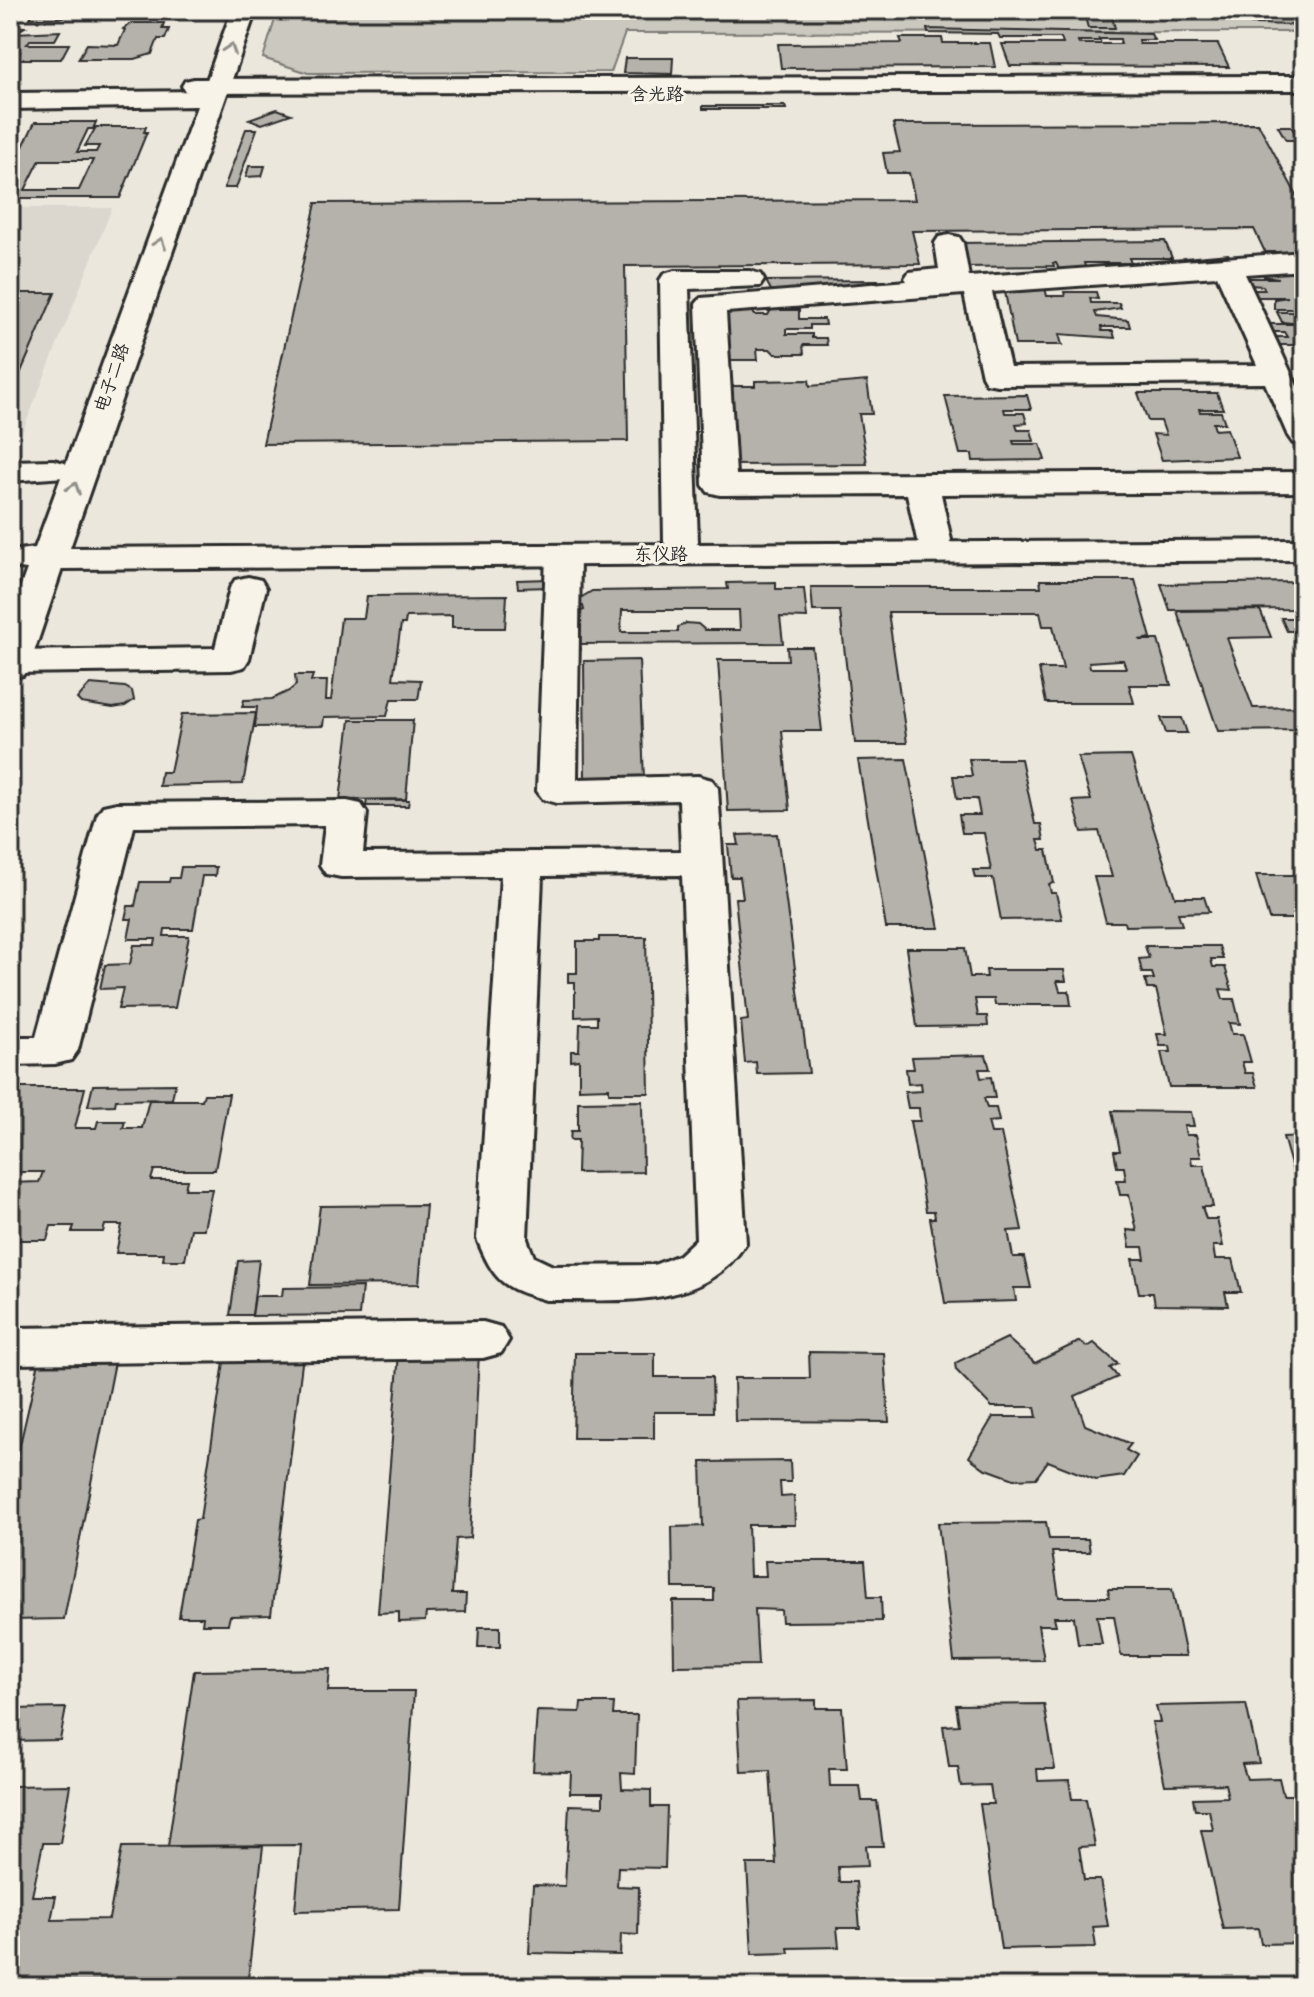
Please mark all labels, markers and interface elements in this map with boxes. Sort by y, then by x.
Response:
one-way arrow [221,43,237,57]
street label: 含光路 [630,81,684,110]
one-way arrow [151,237,167,251]
street label: 电子二路 [88,339,138,417]
one-way arrow [64,482,81,496]
street label: 东仪路 [634,541,688,570]

